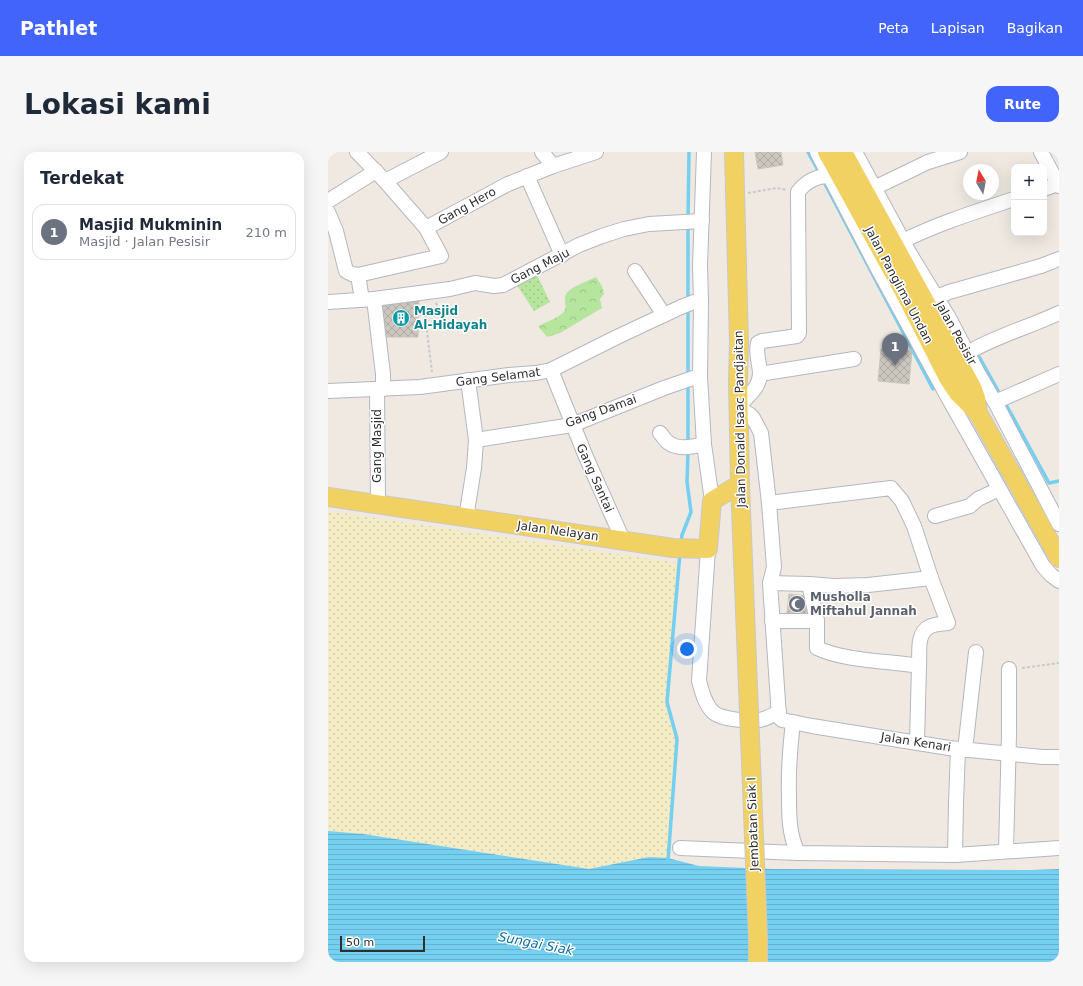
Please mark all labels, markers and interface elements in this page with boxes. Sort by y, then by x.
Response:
text: Pathlet [20,17,97,39]
text: Peta [878,20,909,36]
text: Lapisan [931,20,985,36]
text: Bagikan [1007,20,1063,36]
button: Rute [986,86,1059,122]
text: Lokasi kami [24,88,211,121]
north arrow [963,164,999,200]
map controls [1011,164,1047,236]
button: + [1011,164,1047,200]
text: Terdekat [40,168,124,188]
street label: Gang Hero [436,184,498,228]
button: − [1011,200,1047,236]
text: Masjid Mukminin [79,216,222,234]
street label: Jalan Panglima Undan [862,223,936,346]
text: 1 [49,225,59,240]
text: 210 m [245,225,287,240]
text: Masjid · Jalan Pesisir [79,234,210,249]
street label: Gang Maju [508,245,572,287]
street label: Jalan Pesisir [932,298,979,368]
place label: Masjid Al-Hidayah [414,304,487,332]
building icon: Masjid Al-Hidayah [391,308,411,328]
street label: Jalan Donald Isaac Pandjaitan [731,330,749,509]
pin: 1 [882,333,908,366]
street label: Gang Selamat [455,365,541,389]
street label: Gang Damai [564,392,638,430]
street label: Gang Masjid [370,409,384,483]
street label: Gang Santai [574,442,616,514]
street label: Jalan Nelayan [515,518,600,544]
place label: Musholla Miftahul Jannah [810,590,917,618]
mosque icon: Musholla Miftahul Jannah [787,594,807,614]
your location [677,639,697,659]
street label: Jalan Kenari [879,729,952,754]
street label: Jembatan Siak I [744,777,762,872]
water label: Sungai Siak [497,929,575,958]
scale bar [340,934,425,953]
text: 50 m [346,936,374,949]

